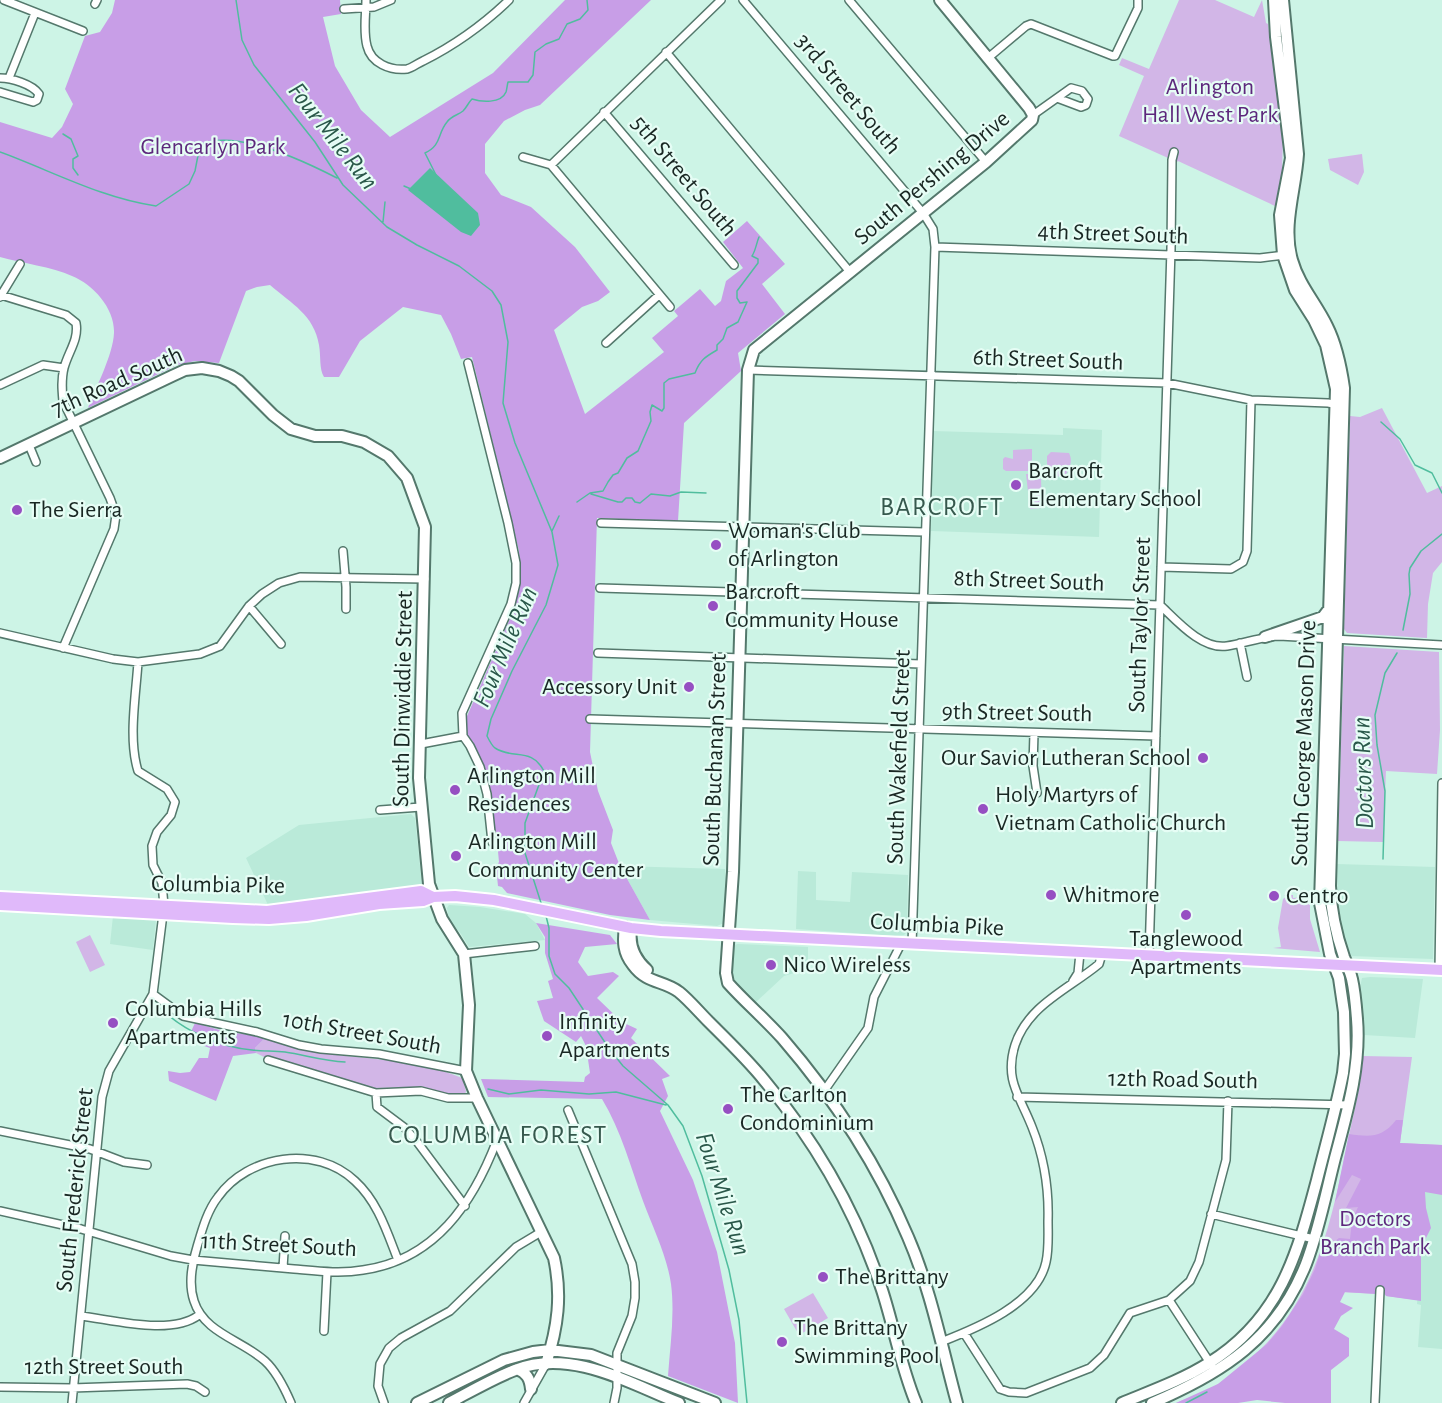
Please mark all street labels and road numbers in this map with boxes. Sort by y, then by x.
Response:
street label: 3rd Street South [791,29,905,159]
street label: South Pershing Drive [850,106,1014,250]
street label: 5th Street South [627,111,741,241]
street label: 4th Street South [1037,219,1189,249]
street label: 7th Road South [48,342,186,422]
street label: 6th Street South [972,345,1124,375]
street label: South Taylor Street [1125,536,1155,713]
street label: 8th Street South [953,566,1105,596]
street label: South Dinwiddie Street [389,590,417,807]
street label: South George Mason Drive [1288,619,1320,867]
street label: South Wakefield Street [883,649,915,865]
street label: South Buchanan Street [699,653,731,867]
street label: 9th Street South [941,700,1093,726]
street label: Columbia Pike [151,872,285,898]
street label: Columbia Pike [869,910,1005,940]
street label: 10th Street South [281,1007,443,1059]
street label: 12th Road South [1108,1067,1258,1093]
street label: South Frederick Street [52,1086,98,1293]
street label: 11th Street South [200,1229,358,1261]
street label: 12th Street South [25,1355,183,1379]

